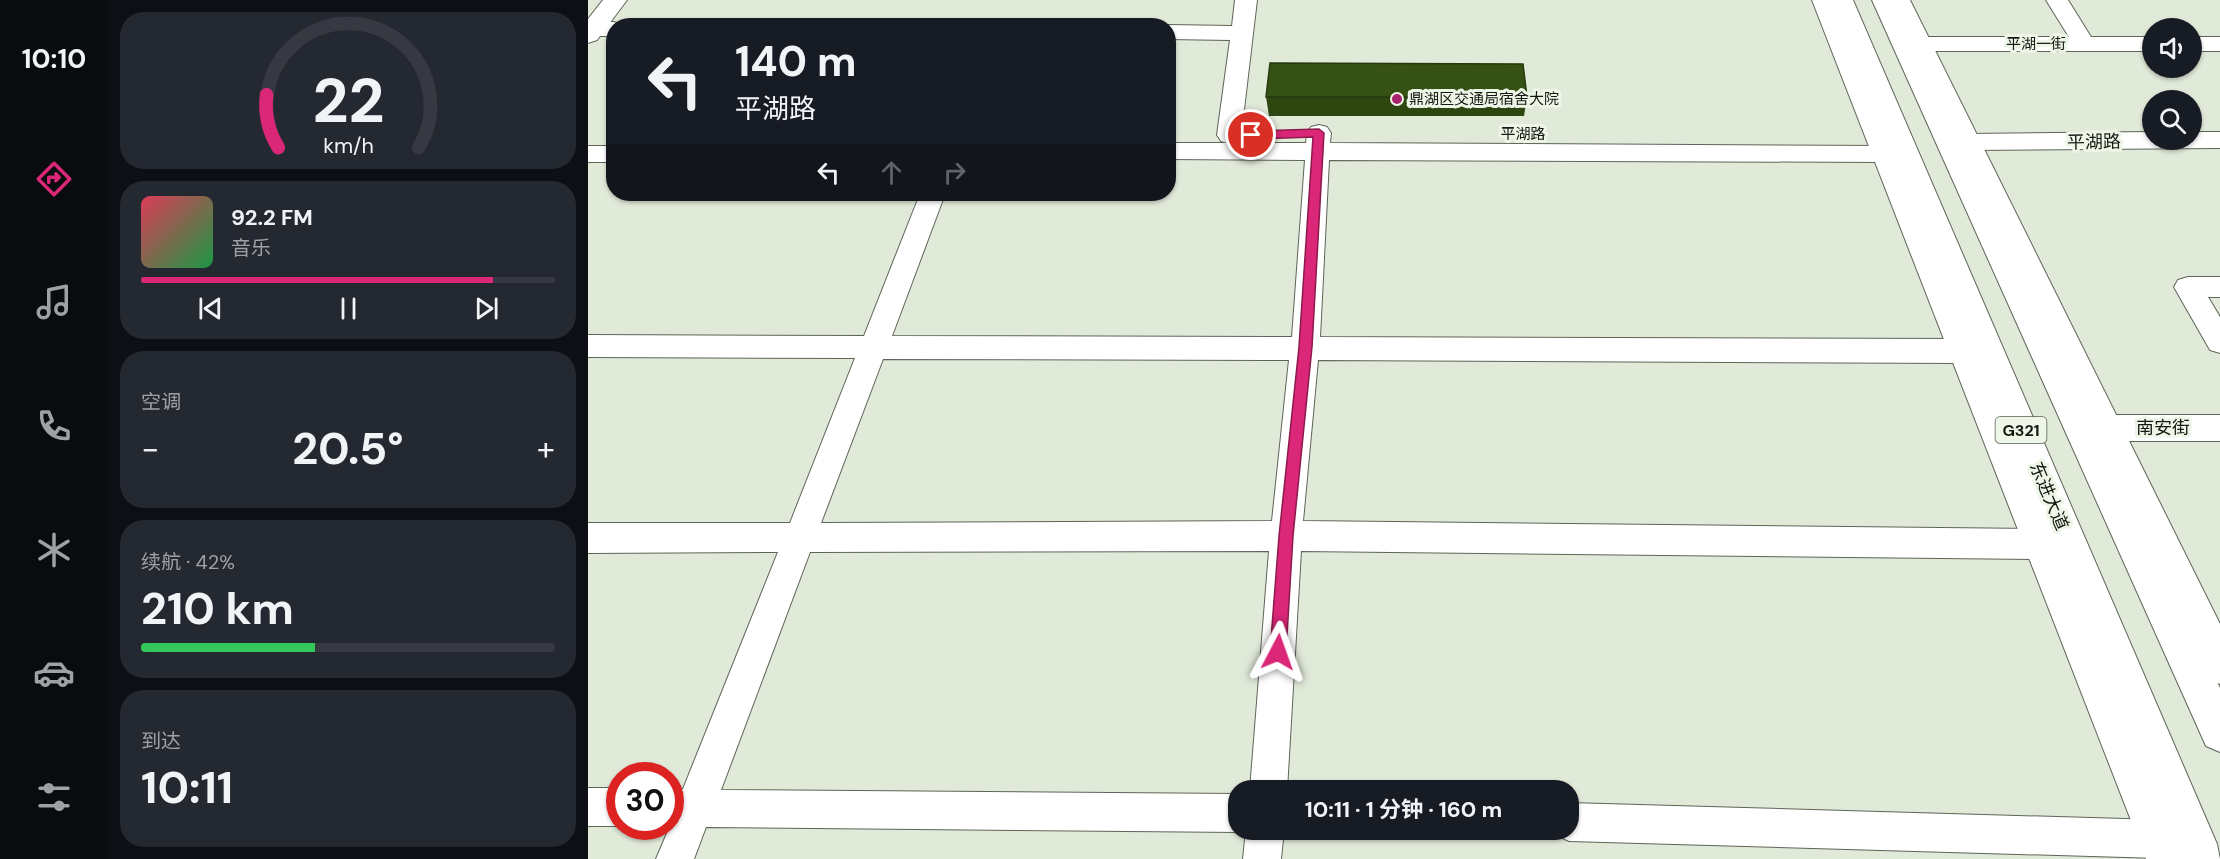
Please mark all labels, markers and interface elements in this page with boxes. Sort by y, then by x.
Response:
map controls [2142,18,2202,150]
button: sound [2142,18,2202,78]
text: 140 m [735,34,857,89]
street label: 平湖一街 [2006,34,2066,54]
text: 10:10 [22,41,86,76]
icon: left [636,42,714,120]
text: 22 [312,60,384,141]
place label: 鼎湖区交通局宿舍大院 [1409,89,1559,109]
button: search [2142,90,2202,150]
text: 平湖路 [735,91,816,126]
marker: 鼎湖区交通局宿舍大院 [1390,92,1404,106]
pin [1225,109,1276,160]
icon: arrive [1234,118,1267,151]
street label: 平湖路 [1500,124,1546,144]
street label: 平湖路 [2067,130,2121,154]
text: km/h [323,132,373,160]
icon: left [812,156,845,189]
icon: ahead [875,156,908,189]
icon: right [938,156,971,189]
icon: directions [33,158,75,200]
text: 92.2 FM [231,203,313,232]
text: 音乐 [231,235,271,261]
icon: music [33,281,75,323]
icon: previous [194,292,227,325]
icon: pause [332,292,365,325]
icon: next [470,292,503,325]
text: 空调 [141,389,181,415]
icon: phone [33,405,75,447]
street label: 南安街 [2136,416,2190,440]
road number: G321 [1996,417,2046,443]
text: 20.5° [292,419,404,478]
text: − [141,427,159,470]
text: + [537,427,555,470]
street label: 东进大道 [2024,458,2074,534]
icon: climate [33,529,75,571]
text: 续航 · 42% [141,549,235,575]
text: 210 km [141,579,294,638]
position arrow [1246,620,1310,684]
icon: car [33,652,75,694]
text: 到达 [141,728,181,754]
text: 10:11 [141,758,233,817]
speed limit sign: 30 [606,762,684,840]
icon: filters [33,776,75,818]
text: 10:11 · 1 分钟 · 160 m [1305,795,1502,824]

